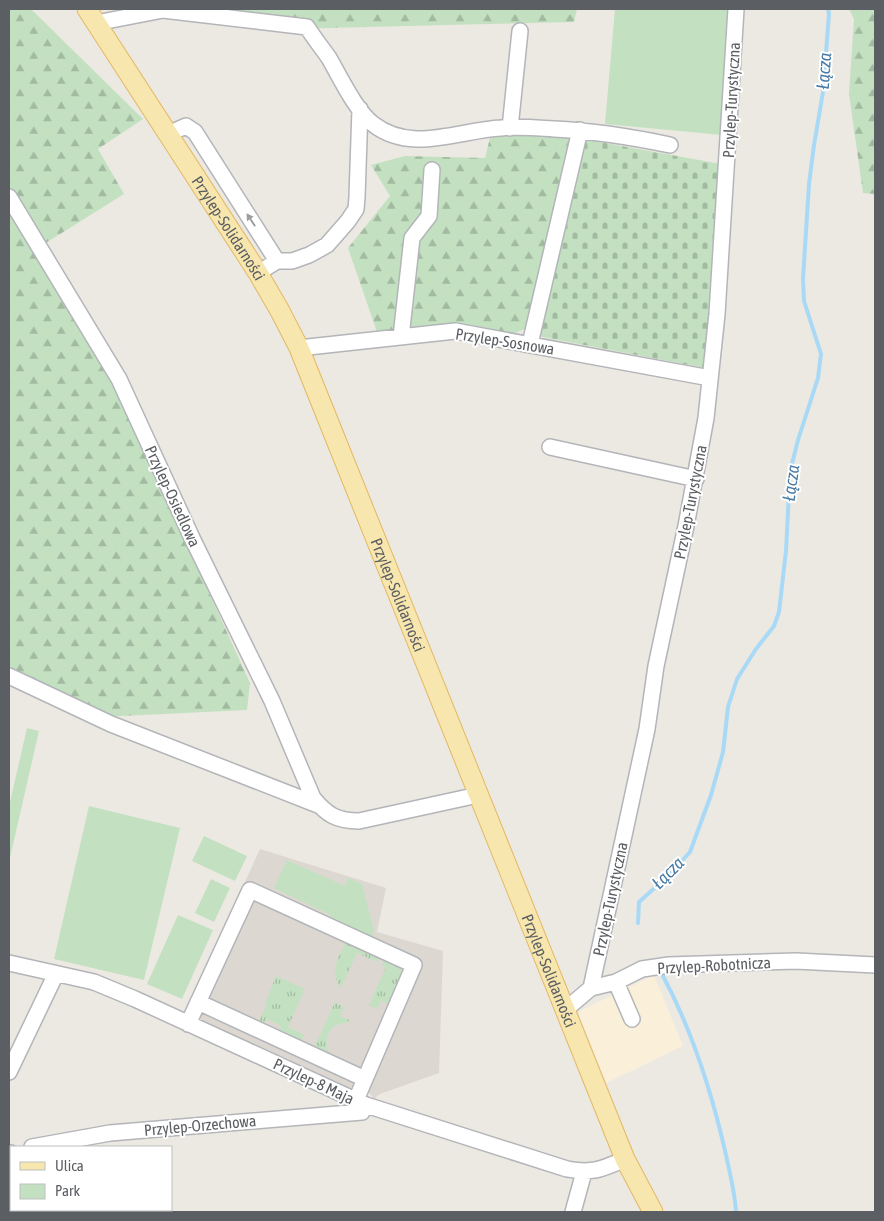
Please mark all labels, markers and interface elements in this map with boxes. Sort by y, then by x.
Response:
street label: Przylep-Turystyczna [719,42,744,158]
water label: Łącza [812,51,835,90]
street label: Przylep-Solidarności [189,173,269,283]
one-way arrow [246,214,256,227]
street label: Przylep-Sosnowa [454,324,556,359]
street label: Przylep-Osiedlowa [141,443,204,550]
street label: Przylep-Turystyczna [670,443,711,561]
water label: Łącza [778,463,804,503]
street label: Przylep-Solidarności [367,536,429,654]
street label: Przylep-Turystyczna [589,840,632,958]
water label: Łącza [647,852,688,893]
street label: Przylep-Solidarności [518,911,580,1030]
street label: Przylep-Robotnicza [657,953,771,978]
street label: Przylep-8 Maja [270,1054,357,1108]
street label: Przylep-Orzechowa [143,1111,257,1140]
legend [10,1146,172,1211]
text: Ulica [55,1157,84,1174]
text: Park [55,1182,80,1199]

